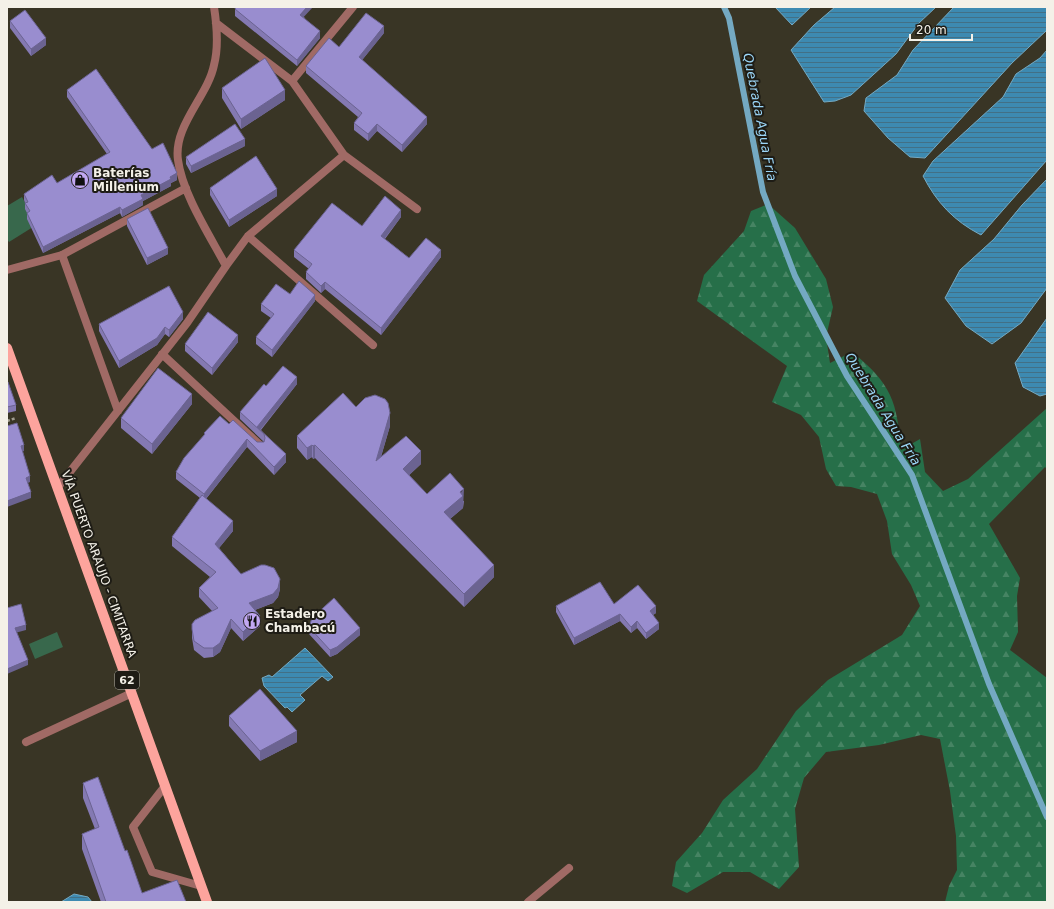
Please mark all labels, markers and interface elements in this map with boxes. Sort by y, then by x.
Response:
scale bar [910,16,972,42]
text: 20 m [916,23,947,37]
water label: Quebrada Agua Fría [740,52,780,182]
place label: Baterías Millenium [93,166,159,194]
shop icon: Baterías Millenium [70,170,90,190]
water label: Quebrada Agua Fría [842,350,924,468]
street label: VÍA PUERTO ARAUJO - CIMITARRA [59,468,141,660]
place label: Estadero Chambacú [265,607,335,635]
restaurant icon: Estadero Chambacú [242,611,262,631]
road number: 62 [115,671,139,689]

